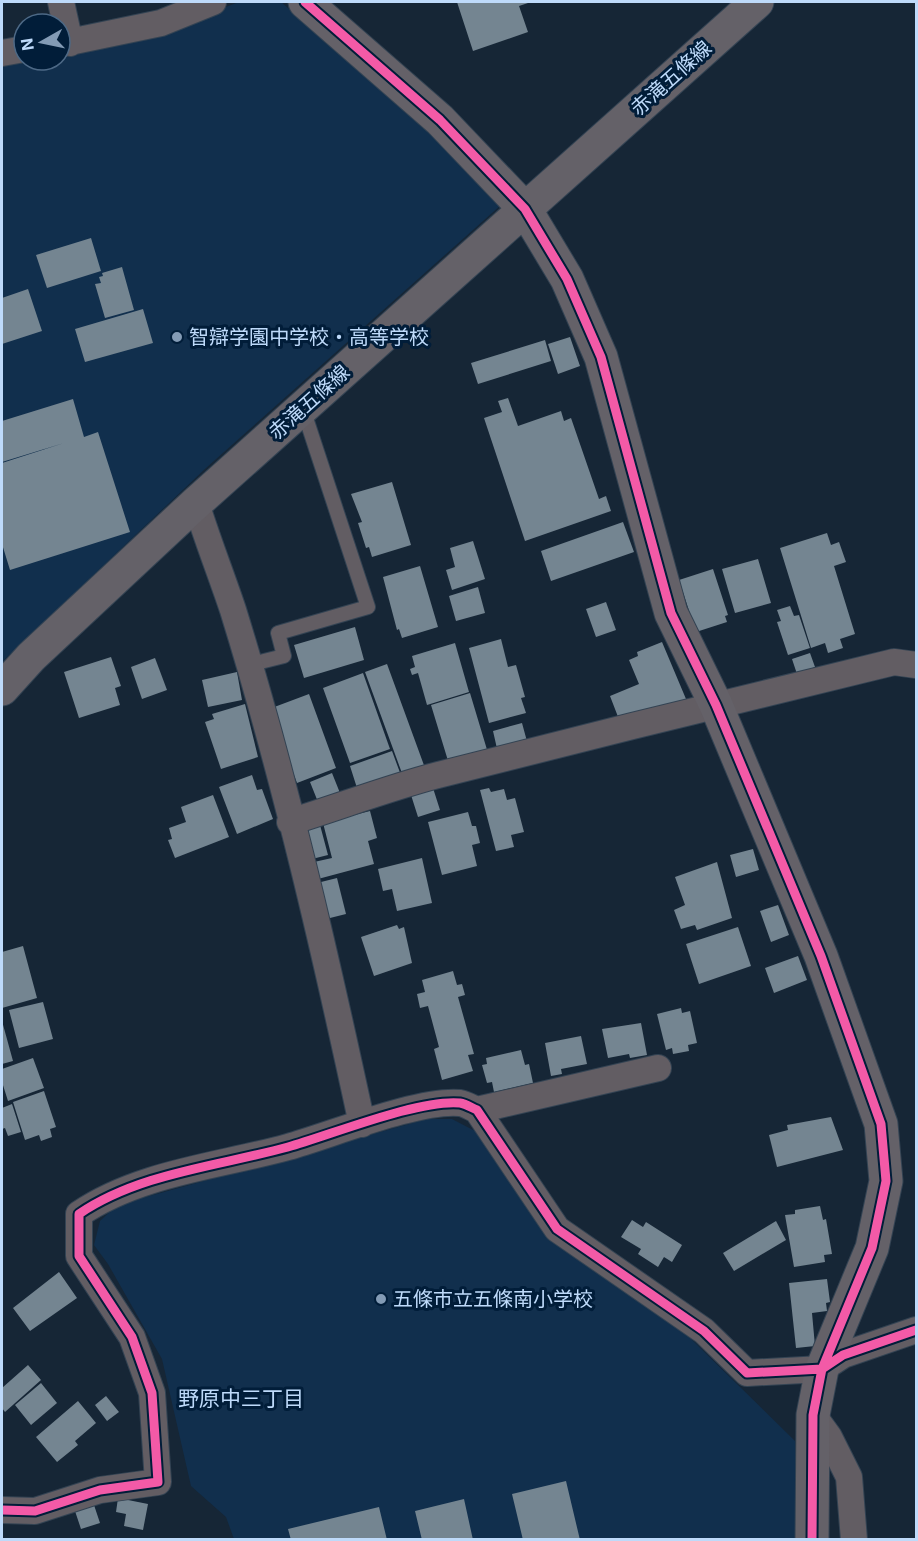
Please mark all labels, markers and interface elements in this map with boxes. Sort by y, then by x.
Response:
north arrow [12,12,72,72]
street label: 赤滝五條線 [626,36,716,120]
text: N [16,37,38,52]
place label: 智辯学園中学校・高等学校 [189,325,429,349]
marker: 智辯学園中学校・高等学校 [170,330,184,344]
street label: 赤滝五條線 [264,360,354,444]
place label: 五條市立五條南小学校 [393,1287,593,1311]
marker: 五條市立五條南小学校 [374,1292,388,1306]
district label: 野原中三丁目 [178,1386,304,1411]

